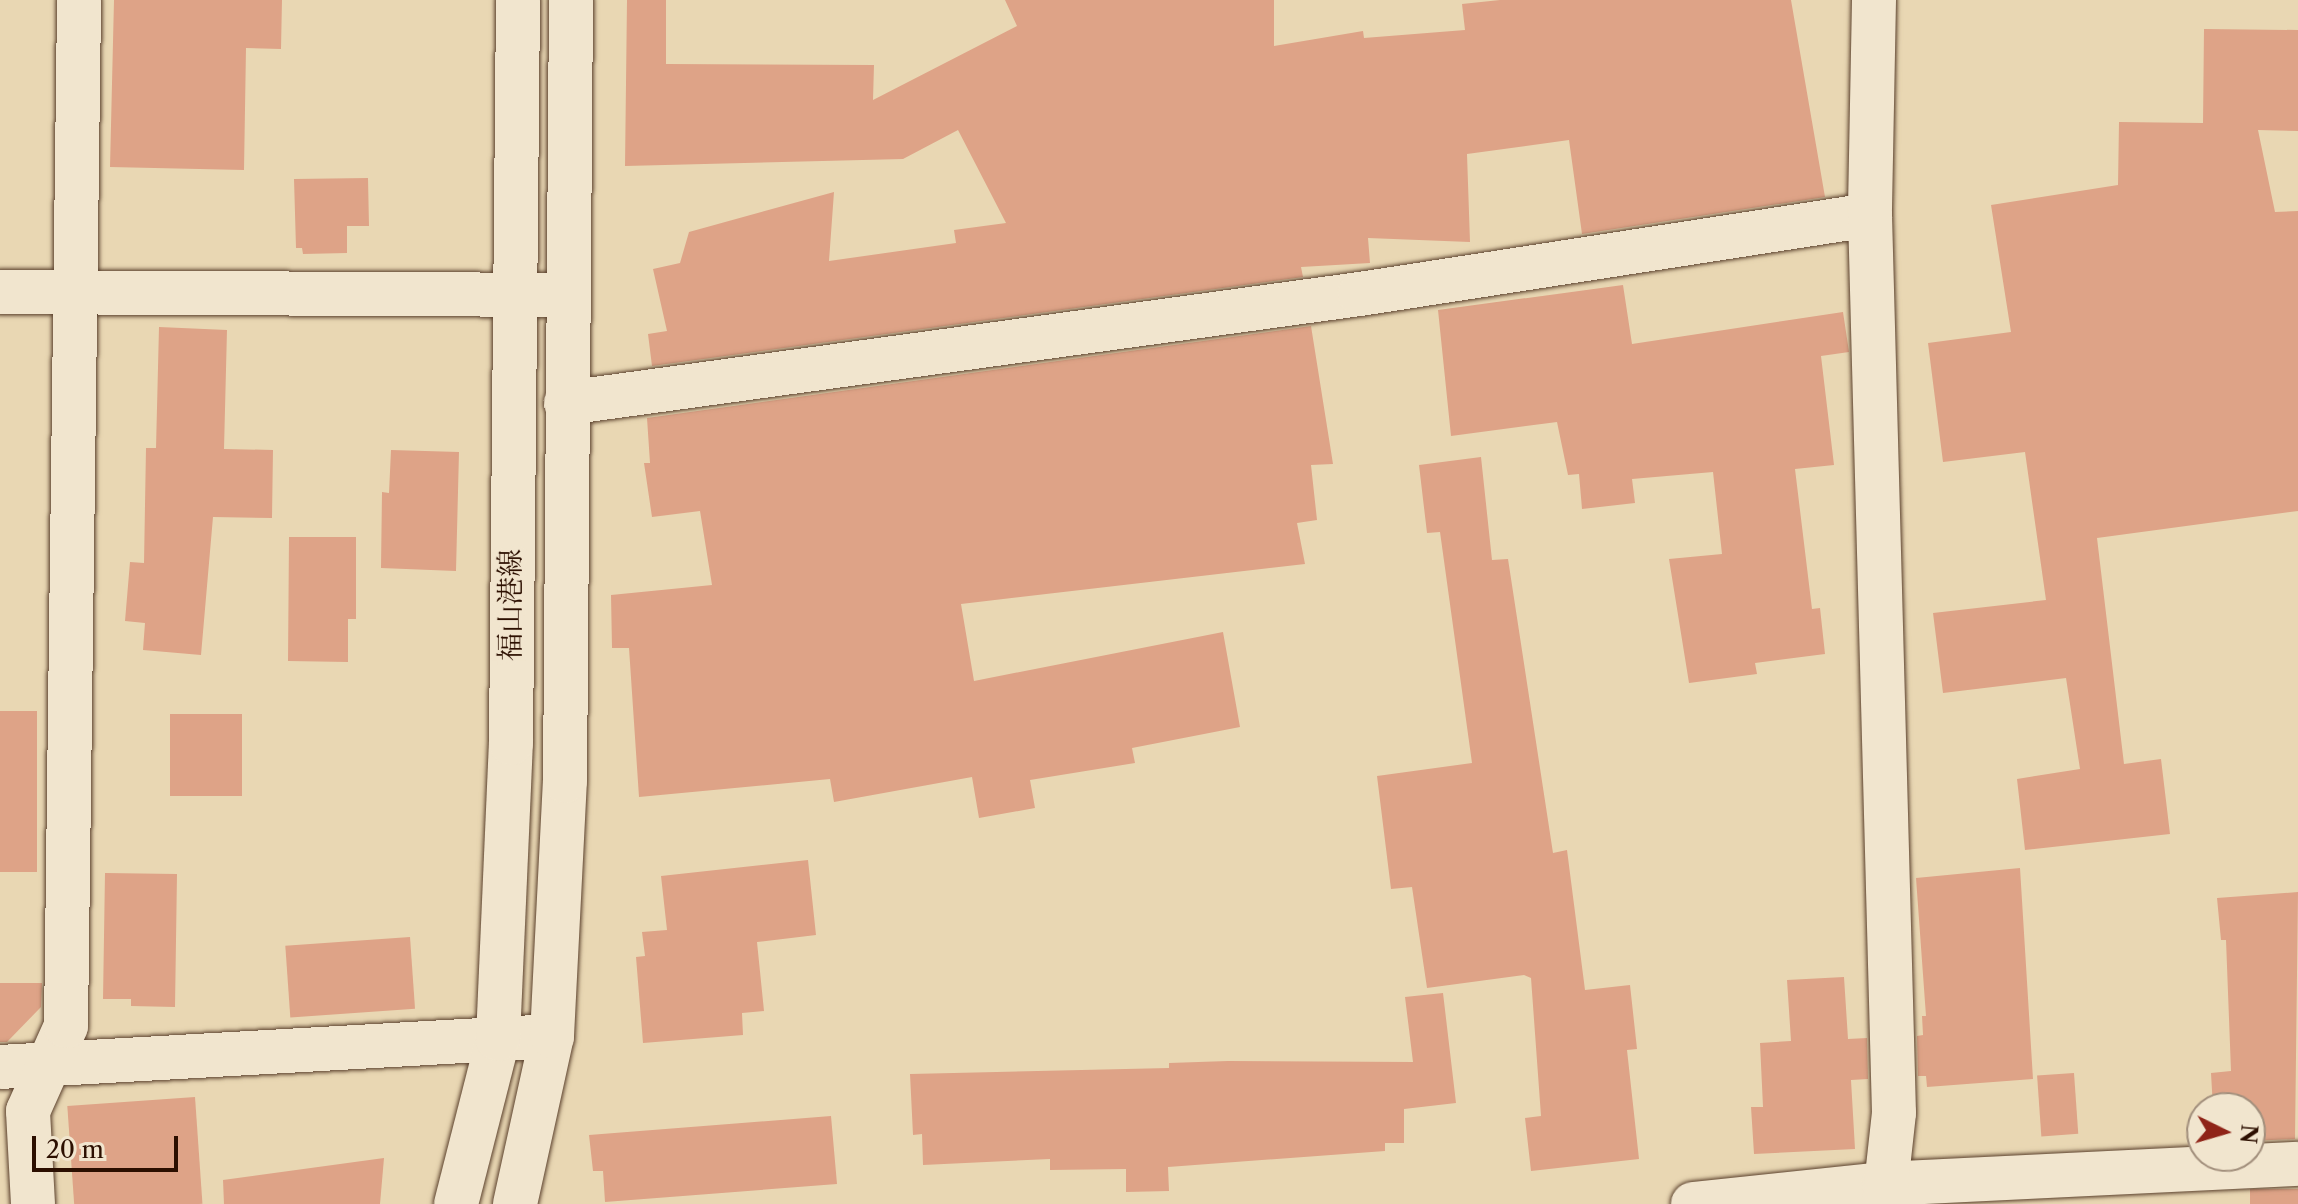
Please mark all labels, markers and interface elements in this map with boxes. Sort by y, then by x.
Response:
street label: 福山港線 [493,549,527,661]
north arrow [2186,1092,2266,1172]
scale bar [36,1120,182,1170]
text: N [2234,1123,2263,1145]
text: 20 m [46,1135,104,1164]

